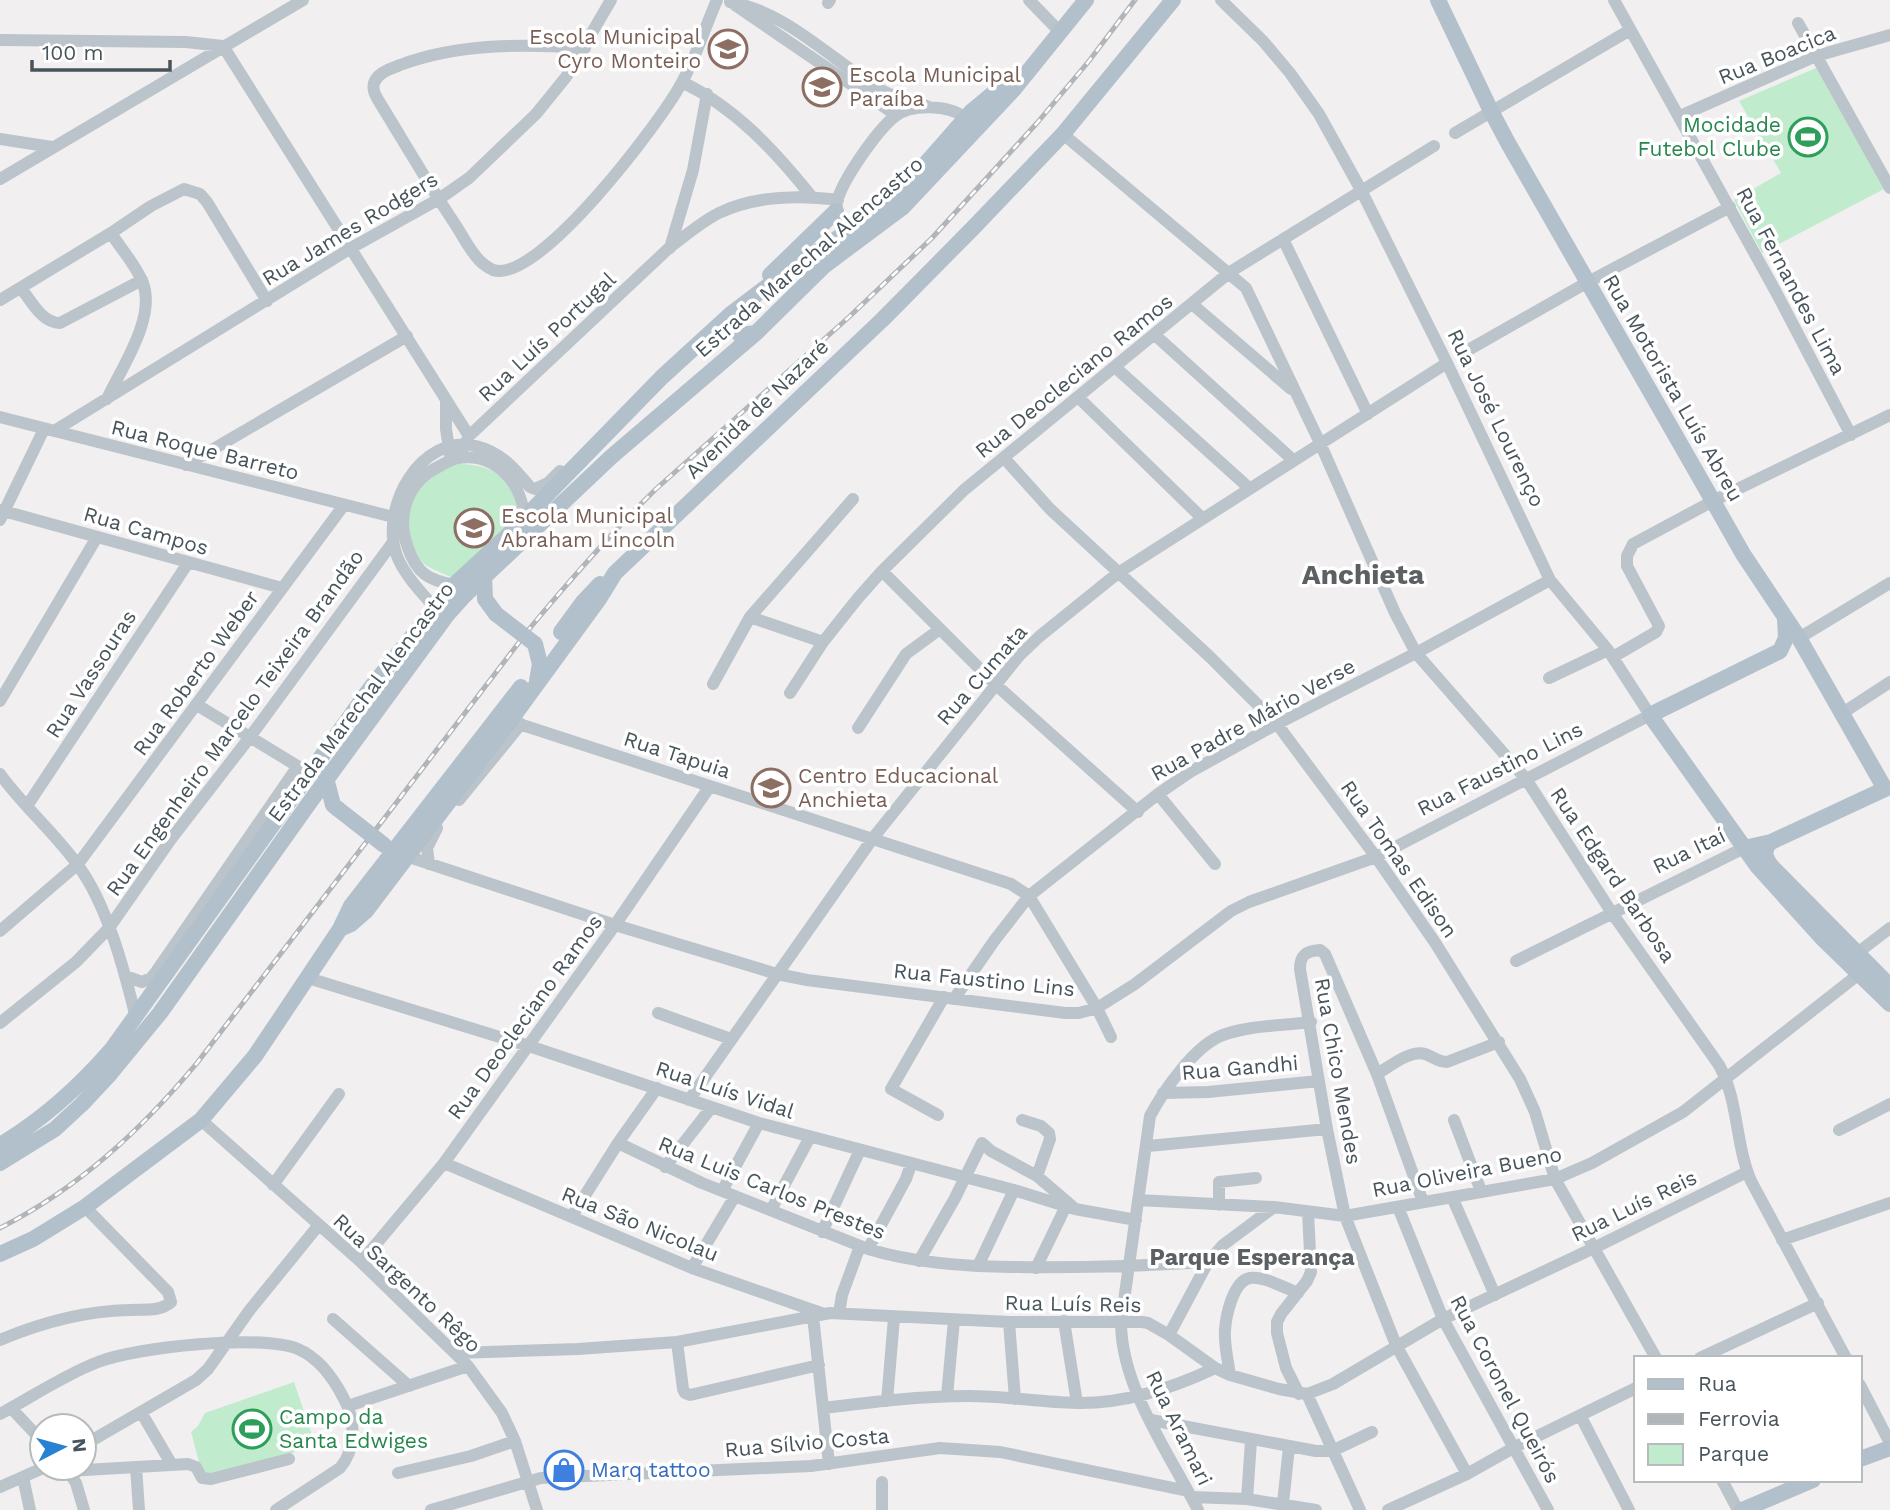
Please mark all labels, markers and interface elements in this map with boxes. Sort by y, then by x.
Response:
street label: Rua Boacica [1714,20,1839,89]
place label: Escola Municipal Cyro Monteiro [529,24,702,73]
scale bar [32,28,170,72]
school or university icon: Escola Municipal Cyro Monteiro [707,28,749,70]
text: 100 m [42,40,104,65]
place label: Escola Municipal Paraíba [849,62,1022,111]
school or university icon: Escola Municipal Paraíba [801,66,843,108]
place label: Mocidade Futebol Clube [1638,112,1781,161]
sports icon: Mocidade Futebol Clube [1787,116,1829,158]
street label: Estrada Marechal Alencastro [690,151,928,362]
street label: Rua James Rodgers [257,166,442,291]
street label: Rua Fernandes Lima [1731,183,1852,379]
street label: Rua Luís Portugal [473,266,621,407]
street label: Rua Motorista Luís Abreu [1598,270,1749,506]
street label: Rua Deocleciano Ramos [970,288,1178,463]
street label: Rua José Lourenço [1442,325,1550,511]
street label: Avenida de Nazaré [680,334,834,483]
street label: Rua Roque Barreto [109,414,302,485]
street label: Rua Campos [81,501,211,560]
place label: Escola Municipal Abraham Lincoln [501,503,675,552]
school or university icon: Escola Municipal Abraham Lincoln [453,507,495,549]
street label: Rua Engenheiro Marcelo Teixeira Brandão [100,545,369,901]
district label: Anchieta [1302,558,1425,591]
street label: Estrada Marechal Alencastro [262,577,459,826]
street label: Rua Roberto Weber [127,585,264,760]
street label: Rua Vassouras [40,605,141,742]
street label: Rua Cumata [931,619,1032,730]
street label: Rua Padre Mário Verse [1146,653,1359,786]
street label: Rua Faustino Lins [1413,716,1587,821]
street label: Rua Tapuia [621,726,734,784]
place label: Centro Educacional Anchieta [798,763,999,812]
school or university icon: Centro Educacional Anchieta [750,767,792,809]
street label: Rua Tomas Edison [1336,775,1463,942]
street label: Rua Edgard Barbosa [1545,782,1681,967]
street label: Rua Itaí [1648,822,1730,879]
street label: Rua Deocleciano Ramos [442,909,607,1124]
street label: Rua Faustino Lins [892,958,1076,1001]
street label: Rua Chico Mendes [1310,976,1367,1166]
street label: Rua Gandhi [1181,1050,1299,1085]
street label: Rua Luís Vidal [653,1055,798,1124]
street label: Rua Luis Carlos Prestes [655,1130,889,1245]
street label: Rua Oliveira Bueno [1370,1141,1564,1202]
street label: Rua Luís Reis [1567,1164,1701,1247]
street label: Rua São Nicolau [558,1181,722,1266]
street label: Rua Sargento Rêgo [328,1208,486,1357]
district label: Parque Esperança [1149,1244,1355,1271]
street label: Rua Luís Reis [1004,1290,1142,1317]
street label: Rua Coronel Queirós [1445,1290,1566,1487]
legend [1634,1356,1862,1482]
street label: Rua Aramari [1141,1366,1218,1489]
text: Rua [1698,1371,1737,1396]
place label: Campo da Santa Edwiges [279,1404,428,1453]
text: Ferrovia [1698,1406,1780,1431]
sports icon: Campo da Santa Edwiges [231,1408,273,1450]
north arrow [28,1412,98,1482]
street label: Rua Sílvio Costa [724,1423,890,1462]
text: N [67,1437,92,1453]
text: Parque [1698,1441,1769,1466]
shop icon: Marq tattoo [543,1449,585,1491]
place label: Marq tattoo [591,1457,711,1482]

